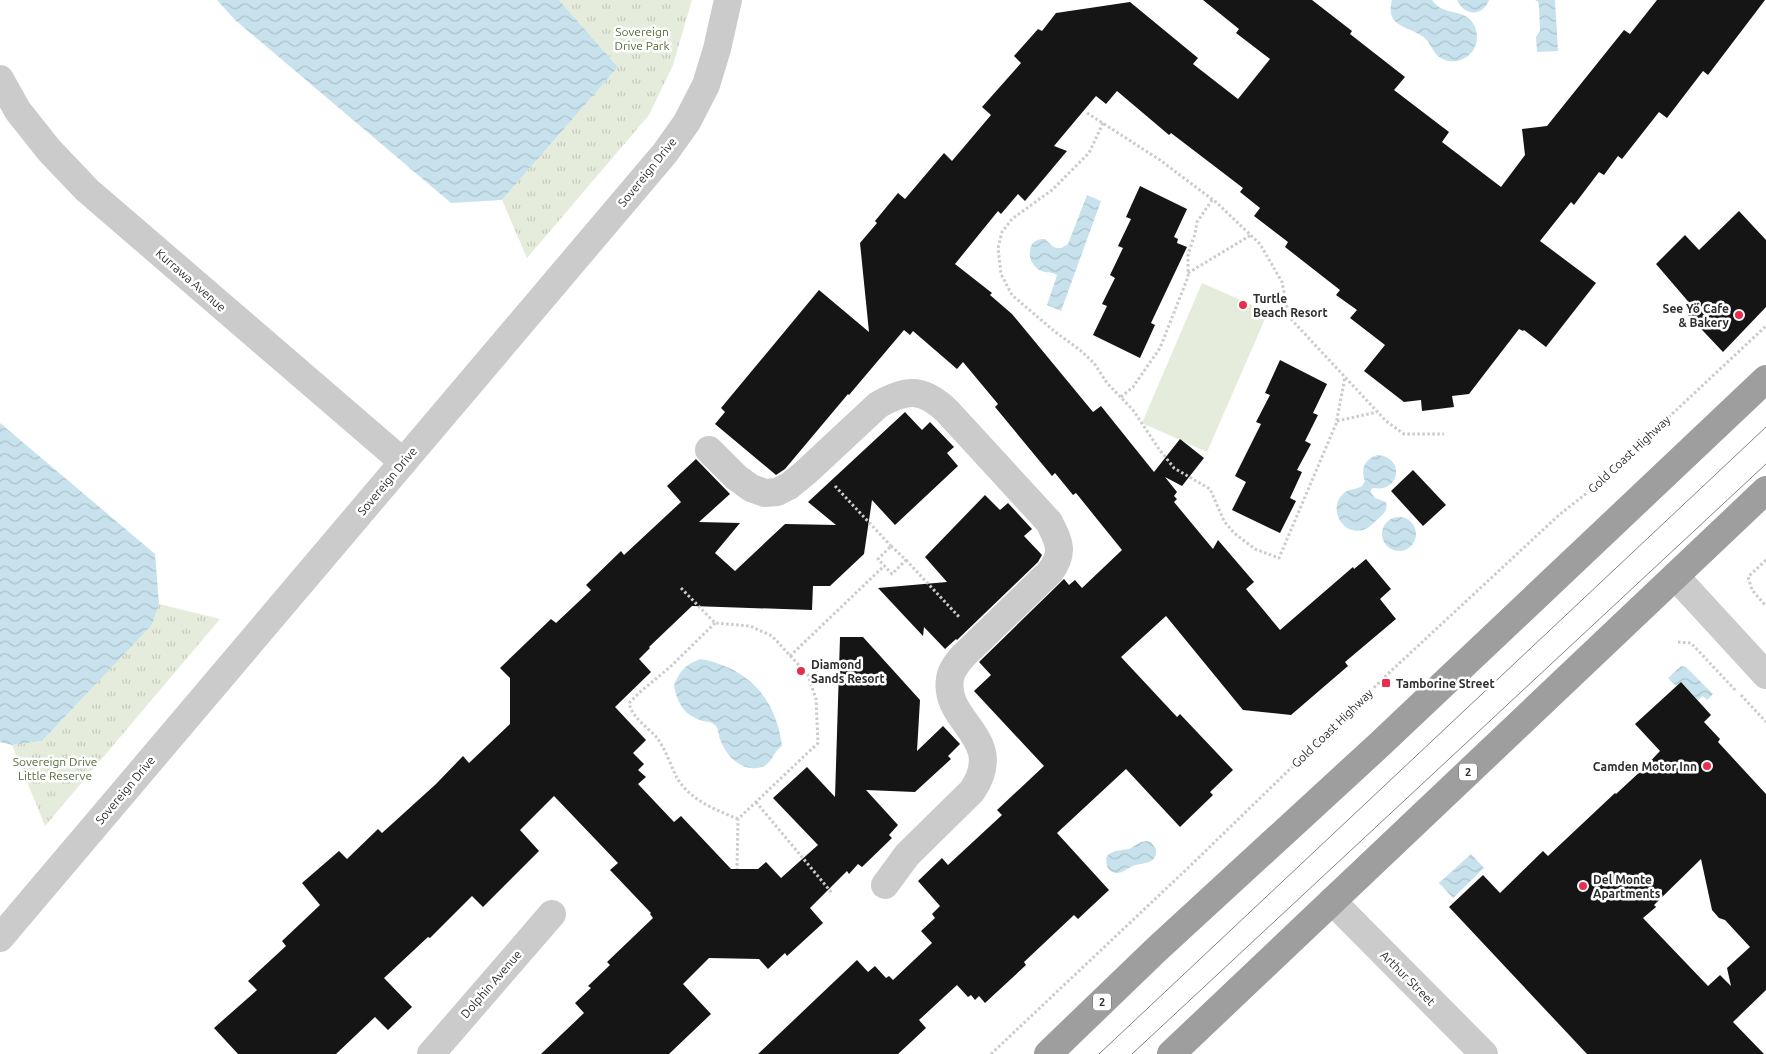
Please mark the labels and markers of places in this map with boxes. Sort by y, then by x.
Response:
place label: Turtle Beach Resort [1253,292,1328,319]
marker: Turtle Beach Resort [1237,299,1249,311]
place label: See Yö Cafe & Bakery [1663,302,1730,329]
marker: See Yö Cafe & Bakery [1733,309,1745,321]
place label: Diamond Sands Resort [811,658,885,685]
marker: Diamond Sands Resort [795,665,807,677]
marker: Tamborine Street [1380,677,1392,689]
place label: Tamborine Street [1396,677,1495,690]
place label: Camden Motor Inn [1593,760,1697,773]
marker: Camden Motor Inn [1701,760,1713,772]
place label: Del Monte Apartments [1593,873,1661,900]
marker: Del Monte Apartments [1577,880,1589,892]

